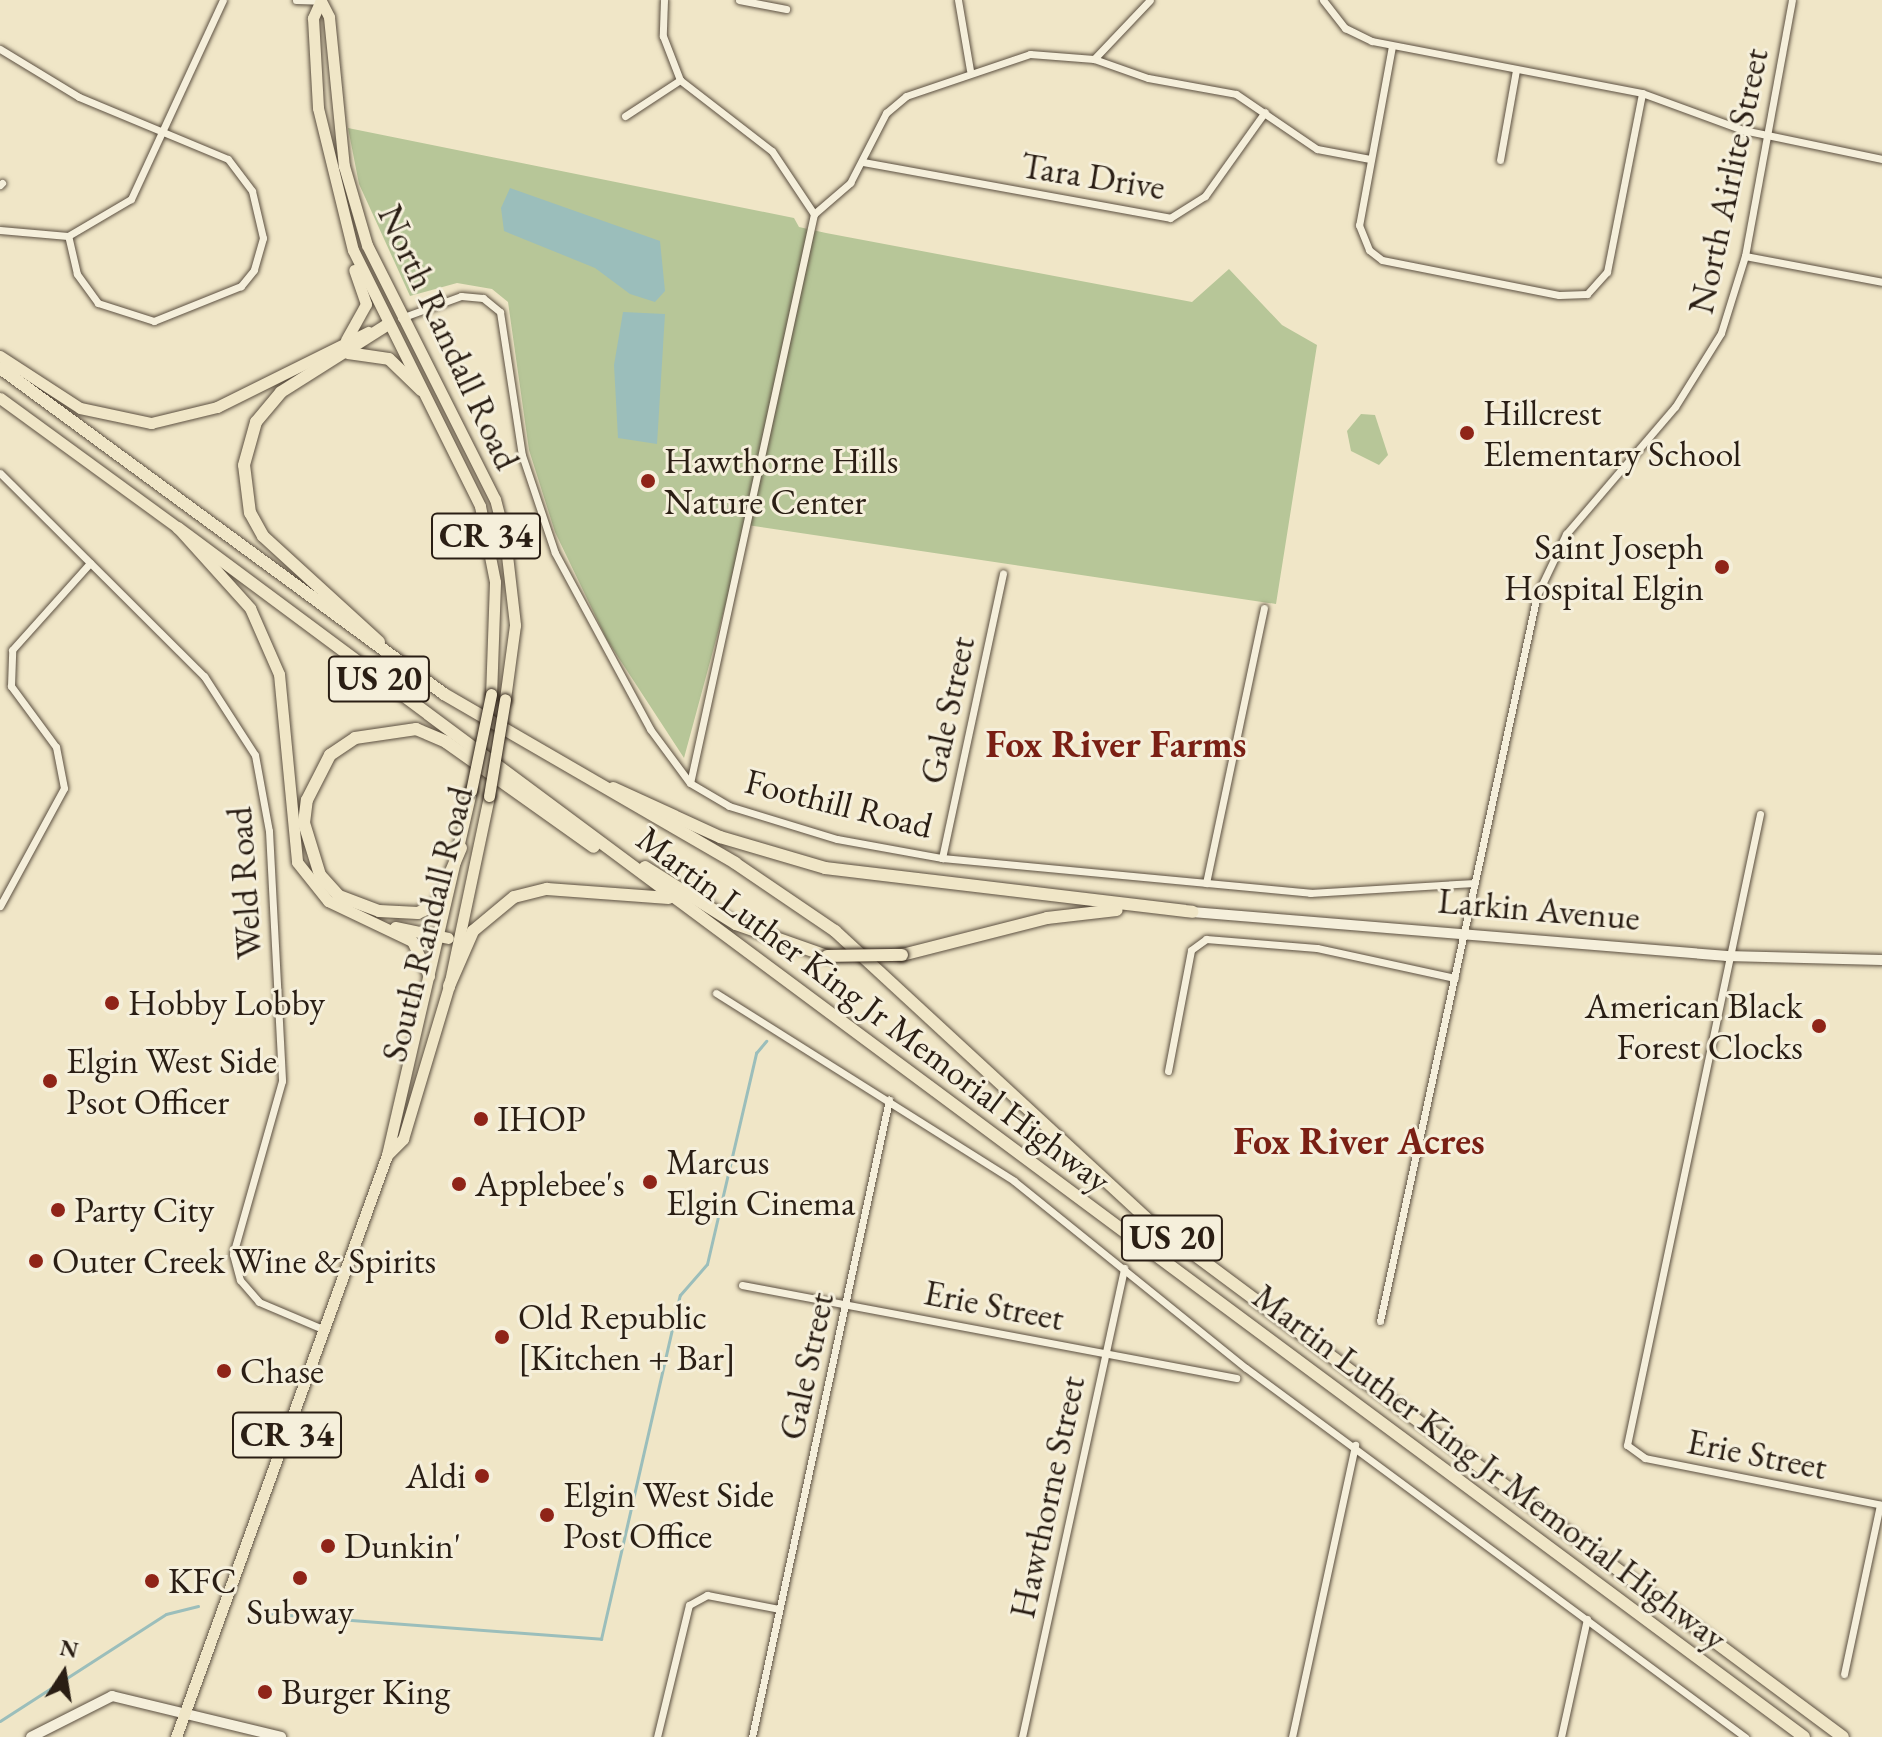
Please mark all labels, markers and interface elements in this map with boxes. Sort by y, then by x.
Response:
street label: North Airlite Street [1679,44,1777,318]
street label: Tara Drive [1018,143,1168,209]
street label: North Randall Road [369,198,529,476]
place label: Hillcrest Elementary School [1483,390,1741,475]
marker: Hillcrest Elementary School [1458,424,1476,442]
place label: Hawthorne Hills Nature Center [664,438,898,523]
marker: Hawthorne Hills Nature Center [639,472,657,490]
road number: CR 34 [430,506,542,566]
place label: Saint Joseph Hospital Elgin [1504,524,1704,609]
marker: Saint Joseph Hospital Elgin [1711,556,1733,578]
street label: Gale Street [910,632,984,788]
road number: US 20 [327,649,431,709]
district label: Fox River Farms [986,721,1246,767]
street label: Foothill Road [741,759,937,847]
street label: South Randall Road [372,782,482,1066]
street label: Weld Road [217,805,271,961]
street label: Martin Luther King Jr Memorial Highway [629,817,1119,1201]
street label: Larkin Avenue [1436,879,1642,939]
place label: Hobby Lobby [128,981,325,1025]
place label: American Black Forest Clocks [1585,983,1803,1068]
marker: Hobby Lobby [103,994,121,1012]
marker: American Black Forest Clocks [1810,1017,1828,1035]
place label: Elgin West Side Psot Officer [66,1038,277,1123]
marker: Elgin West Side Psot Officer [41,1072,59,1090]
place label: IHOP [497,1097,586,1141]
marker: IHOP [472,1110,490,1128]
district label: Fox River Acres [1233,1118,1485,1164]
place label: Marcus Elgin Cinema [666,1139,855,1224]
place label: Applebee's [475,1162,625,1206]
marker: Marcus Elgin Cinema [641,1173,659,1191]
marker: Applebee's [450,1175,468,1193]
place label: Party City [74,1188,214,1232]
marker: Party City [49,1201,67,1219]
road number: US 20 [1120,1208,1224,1268]
place label: Outer Creek Wine & Spirits [52,1239,436,1283]
marker: Outer Creek Wine & Spirits [27,1252,45,1270]
street label: Erie Street [920,1270,1068,1340]
street label: Martin Luther King Jr Memorial Highway [1245,1275,1735,1659]
street label: Gale Street [769,1288,843,1444]
place label: Old Republic [Kitchen + Bar] [518,1294,736,1379]
marker: Old Republic [Kitchen + Bar] [493,1328,511,1346]
place label: Chase [240,1349,324,1393]
marker: Chase [215,1362,233,1380]
street label: Hawthorne Street [1000,1372,1094,1622]
road number: CR 34 [231,1405,343,1465]
street label: Erie Street [1683,1419,1831,1489]
place label: Aldi [405,1454,466,1498]
marker: Aldi [473,1467,491,1485]
place label: Elgin West Side Post Office [563,1472,774,1557]
marker: Elgin West Side Post Office [538,1506,556,1524]
place label: Dunkin' [344,1524,461,1568]
marker: Dunkin' [319,1537,337,1555]
place label: KFC [168,1559,237,1603]
marker: Subway [291,1569,309,1587]
marker: KFC [143,1572,161,1590]
place label: Subway [246,1590,354,1634]
north arrow [24,1633,104,1713]
text: N [57,1633,81,1665]
place label: Burger King [281,1670,450,1714]
marker: Burger King [256,1683,274,1701]

